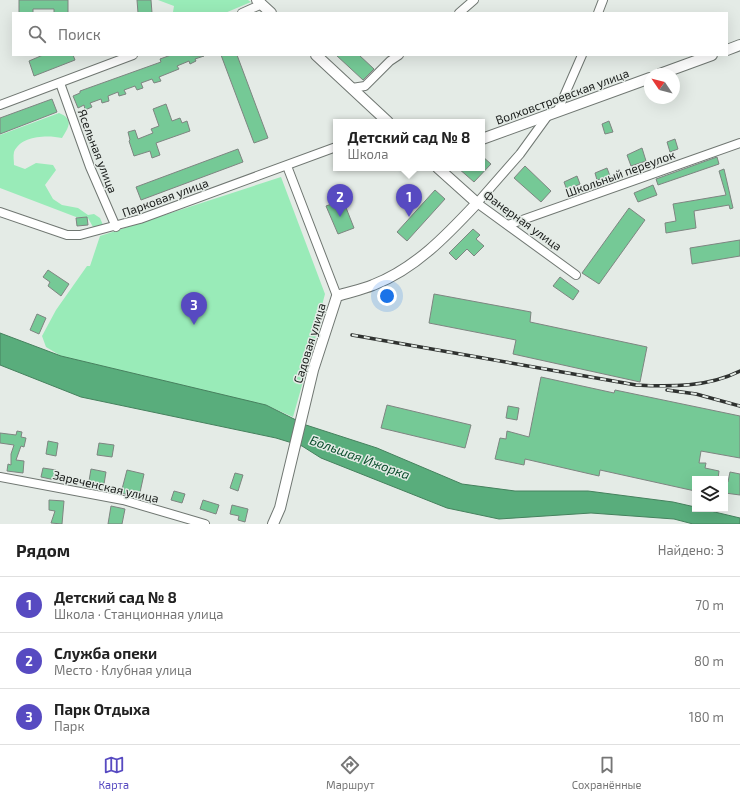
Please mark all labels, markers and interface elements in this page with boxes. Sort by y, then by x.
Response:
search box [12,12,728,56]
icon: search [26,23,48,45]
text: Поиск [58,25,101,43]
street label: Волховстроевская улица [493,65,631,128]
north arrow [644,68,680,104]
street label: Ясельная улица [75,107,120,195]
popup [333,119,485,171]
text: Детский сад № 8 [348,128,470,146]
text: Школа [348,146,388,162]
street label: Школьный переулок [563,146,677,200]
street label: Парковая улица [120,175,210,220]
pin: 2 [327,184,353,217]
pin: 1 [396,184,422,217]
street label: Фанерная улица [481,187,565,254]
your location [377,286,397,306]
pin: 3 [181,292,207,325]
street label: Садовая улица [290,301,329,385]
water label: Большая Ижорка [308,431,412,483]
street label: Зареченская улица [51,467,160,506]
map controls [692,476,728,512]
button: layers [692,476,728,512]
text: Рядом [16,540,70,560]
text: Найдено: 3 [658,542,724,558]
text: Детский сад № 8 [54,588,177,606]
text: 1 [26,597,32,613]
text: 70 m [695,597,724,613]
text: Школа · Станционная улица [54,606,224,622]
text: Служба опеки [54,644,157,662]
text: 2 [25,653,33,669]
text: 80 m [694,653,724,669]
text: Место · Клубная улица [54,662,192,678]
text: Парк Отдыха [54,700,150,718]
text: 3 [25,709,33,725]
text: 180 m [689,709,724,725]
text: Парк [54,718,84,734]
tab: Карта [99,754,129,791]
tab: Маршрут [326,754,375,791]
tab: Сохранённые [572,754,641,791]

